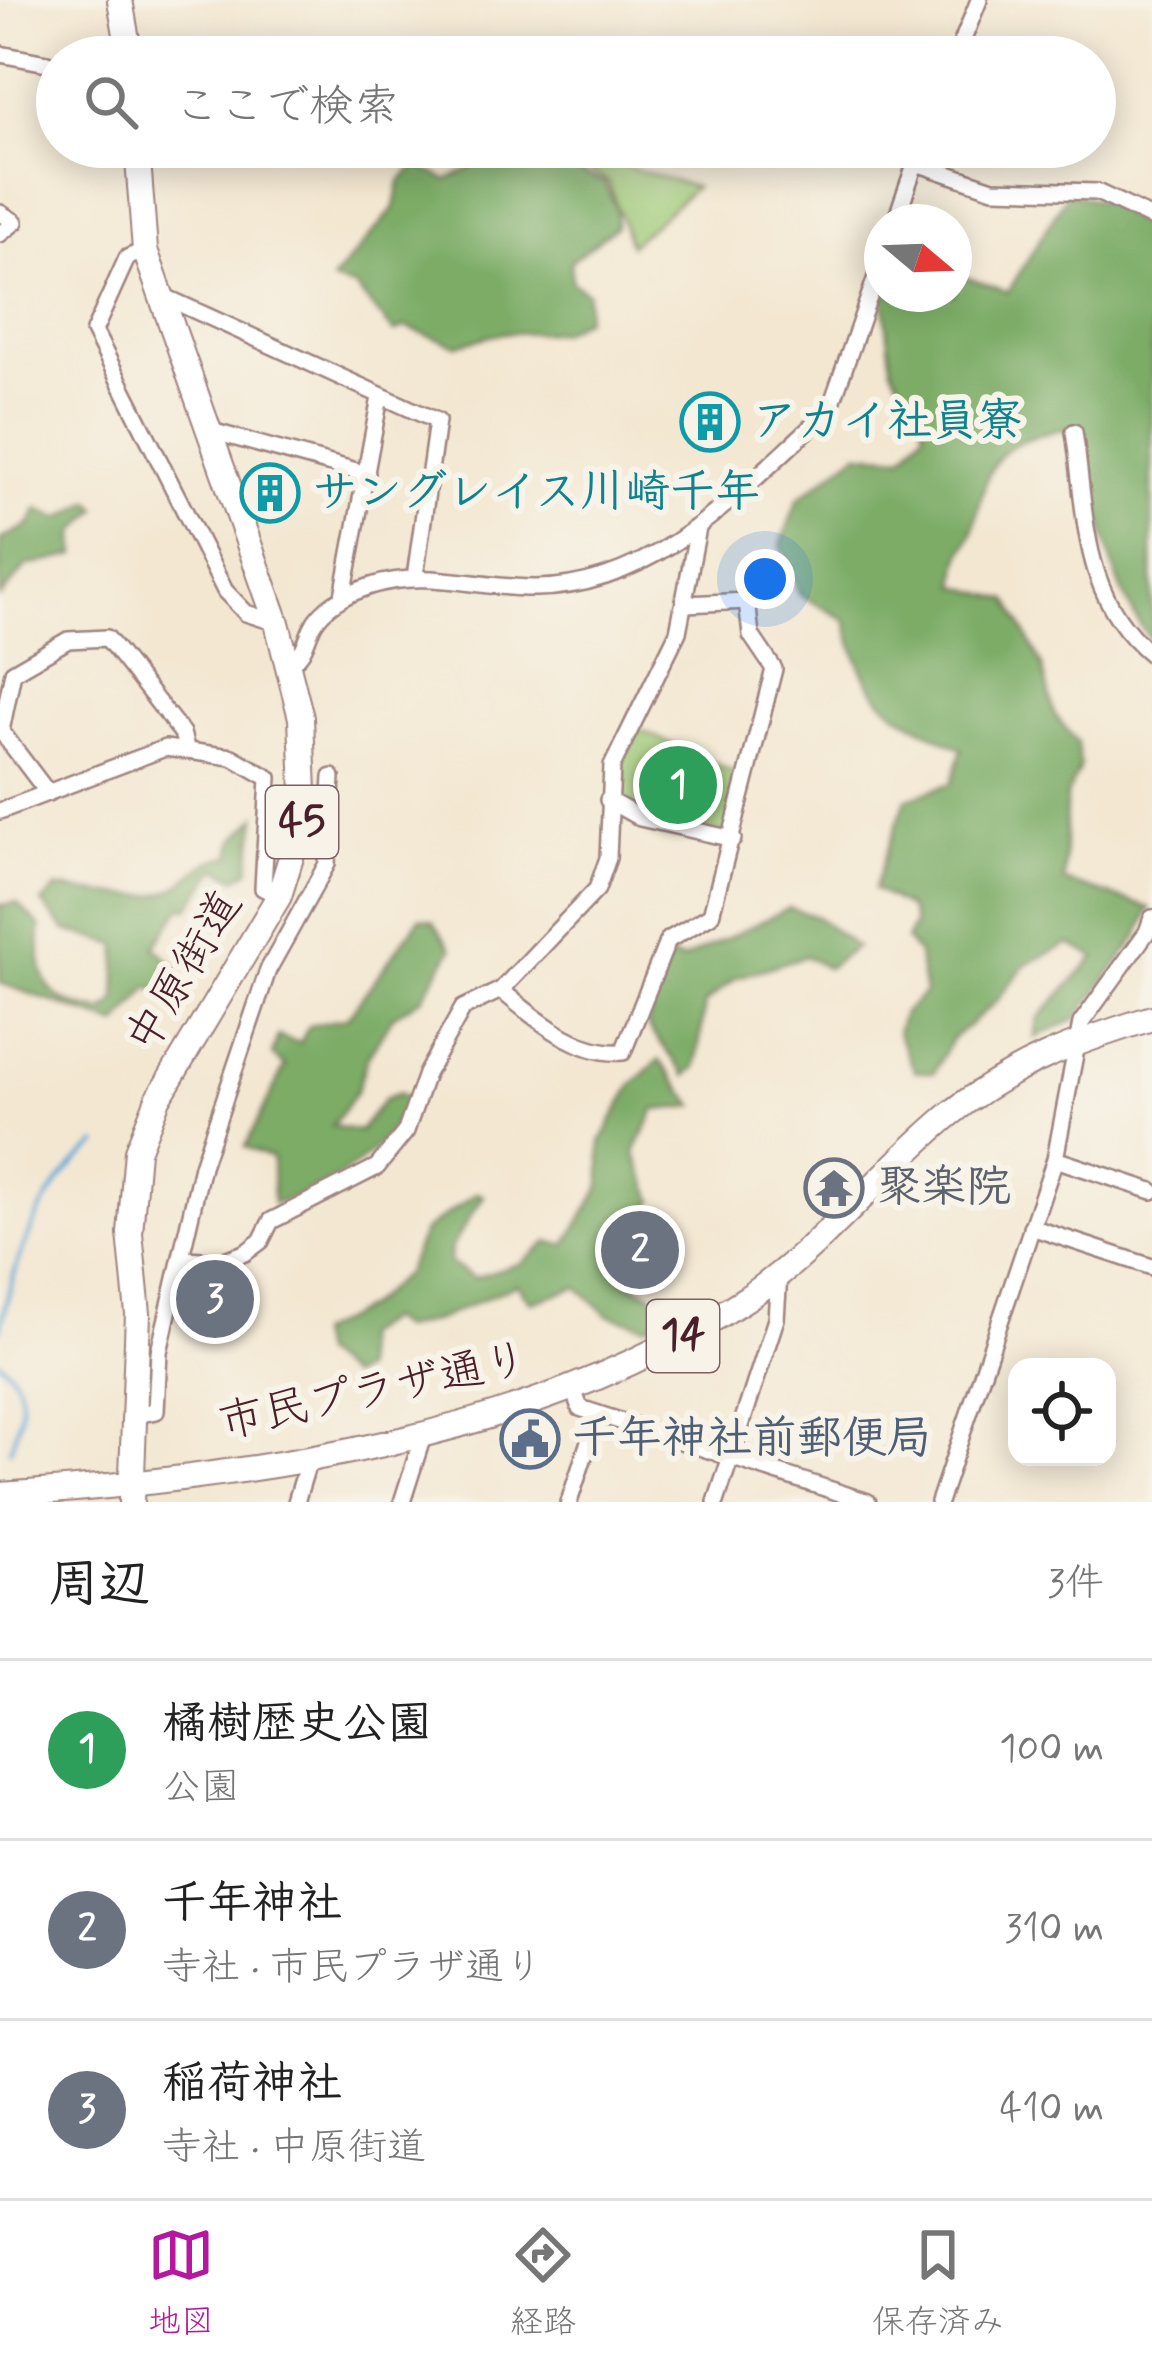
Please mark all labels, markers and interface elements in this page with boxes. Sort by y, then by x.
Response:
search box [36,36,1116,168]
icon: search [78,69,144,135]
text: ここで検索 [174,78,399,137]
north arrow [864,204,972,312]
building icon: アカイ社員寮 [679,391,741,453]
place label: アカイ社員寮 [752,393,1022,452]
building icon: サングレイス川崎千年 [239,462,301,524]
place label: サングレイス川崎千年 [312,464,760,523]
your location [735,549,795,609]
pin: 1 [639,740,717,830]
road number: 45 [266,786,338,858]
street label: 中原街道 [113,880,257,1064]
temple icon: 聚楽院 [803,1157,865,1219]
place label: 聚楽院 [876,1159,1011,1218]
pin: 2 [601,1205,679,1295]
pin: 3 [176,1254,254,1344]
road number: 14 [647,1300,719,1372]
street label: 市民プラザ通り [214,1330,534,1454]
map controls [1008,1358,1116,1466]
button: locate [1008,1358,1116,1466]
public building icon: 千年神社前郵便局 [499,1408,561,1470]
place label: 千年神社前郵便局 [572,1410,932,1469]
text: 周辺 [48,1553,150,1619]
text: 3件 [1047,1559,1104,1610]
text: 橘樹歴史公園 [162,1695,432,1754]
text: 1 [78,1724,96,1775]
text: 100 m [999,1724,1104,1775]
text: 公園 [162,1763,240,1814]
text: 千年神社 [162,1875,342,1934]
text: 2 [77,1904,97,1955]
text: 310 m [1005,1904,1104,1955]
text: 寺社 · 市民プラザ通り [162,1943,543,1994]
text: 稲荷神社 [162,2055,342,2114]
text: 3 [78,2084,96,2135]
text: 410 m [1000,2084,1104,2135]
text: 寺社 · 中原街道 [162,2123,426,2174]
tab: 地図 [148,2222,214,2345]
tab: 経路 [510,2222,576,2345]
tab: 保存済み [872,2222,1004,2345]

